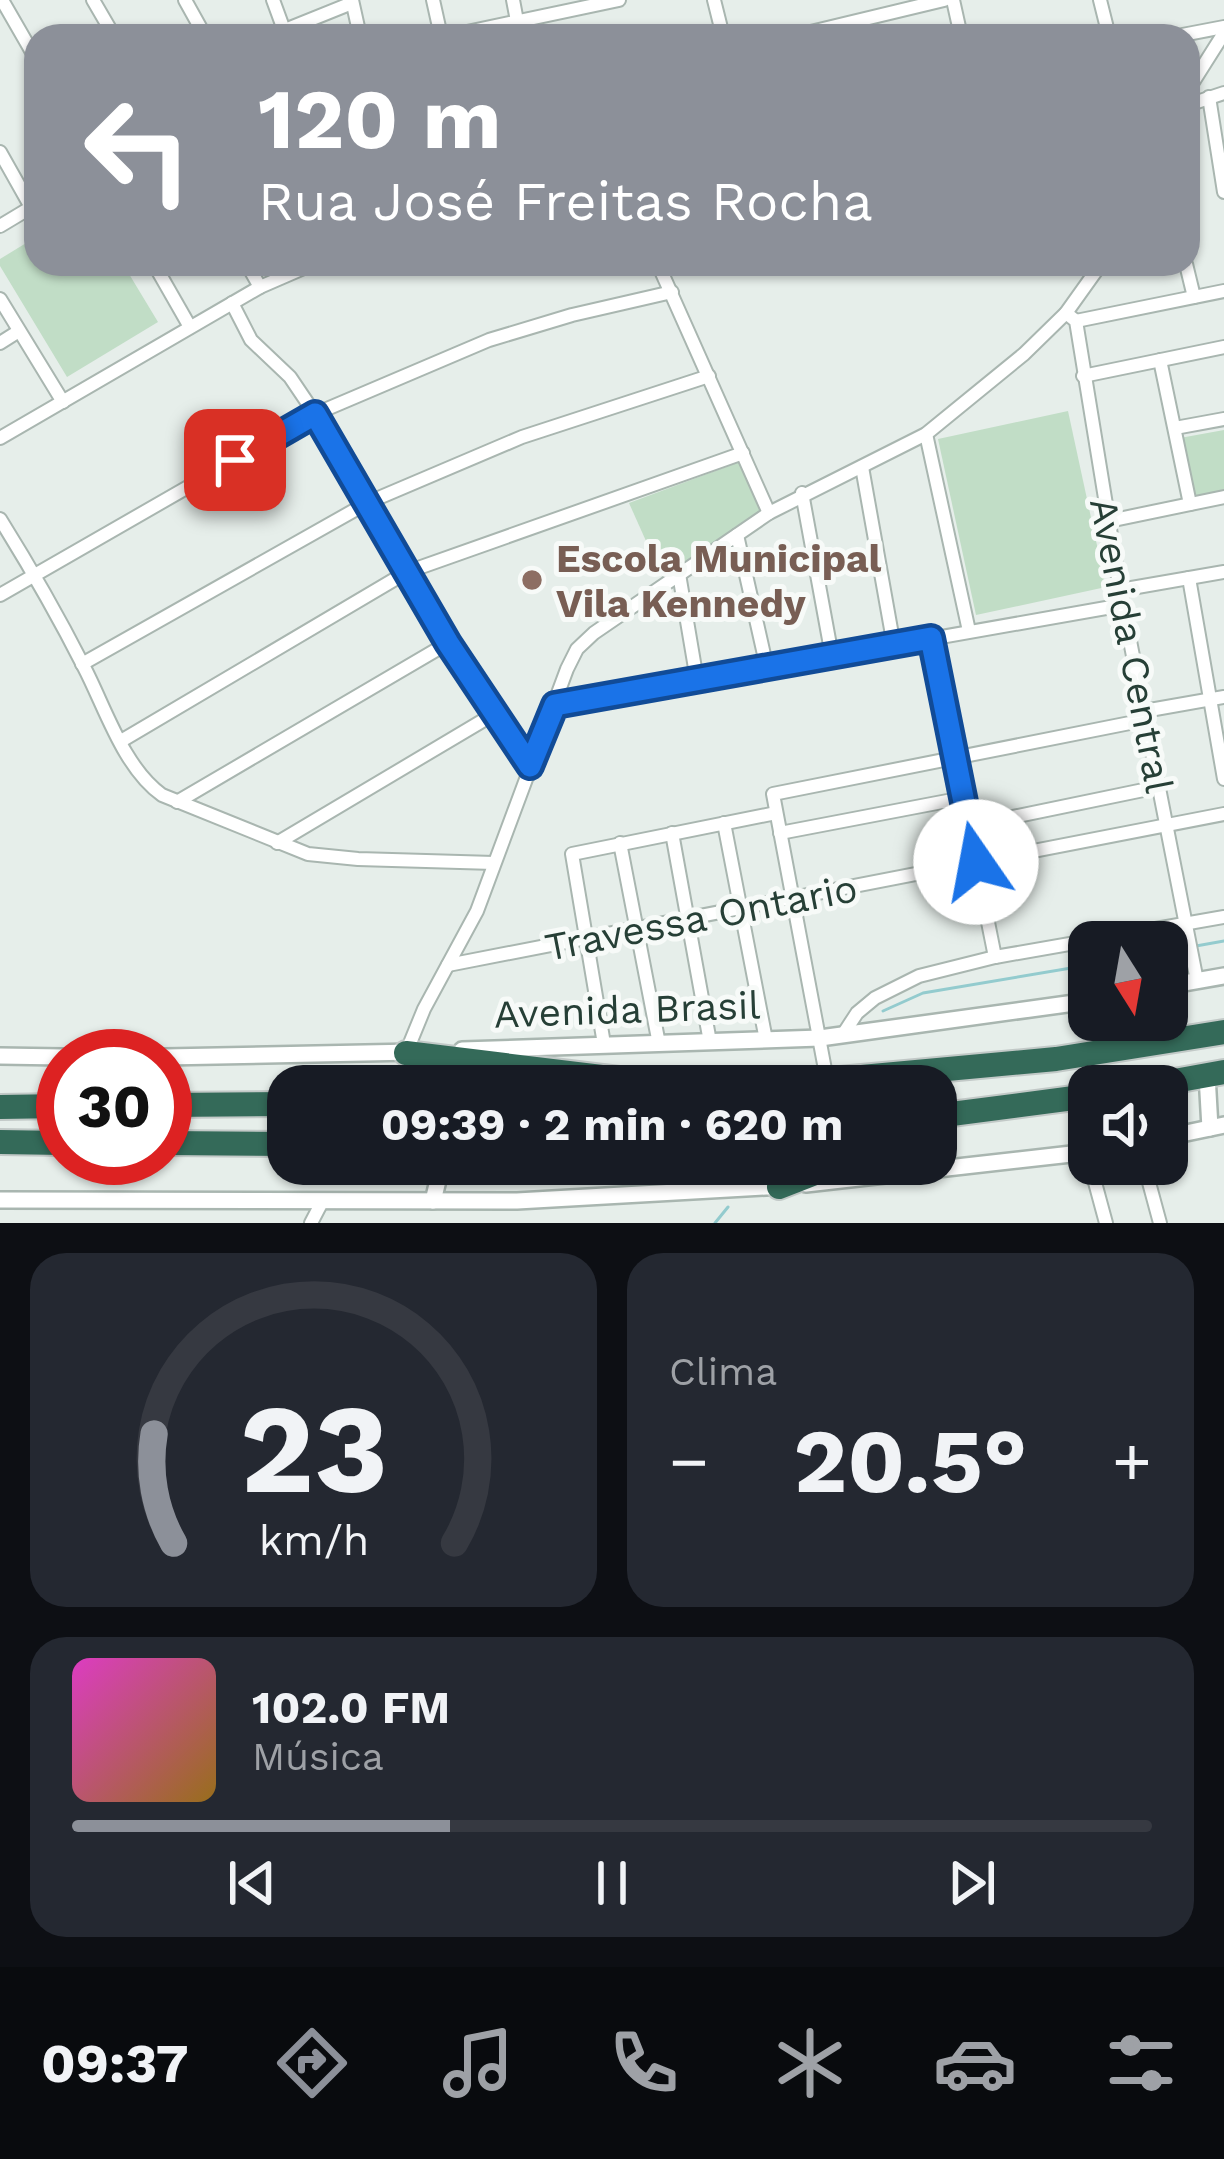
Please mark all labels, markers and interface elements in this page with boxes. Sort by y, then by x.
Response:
text: 120 m [258,70,501,168]
icon: left [60,72,216,228]
text: Rua José Freitas Rocha [258,170,873,233]
pin [184,409,286,511]
icon: arrive [202,427,268,493]
street label: Avenida Central [1081,494,1182,796]
place label: Escola Municipal Vila Kennedy [556,536,882,626]
marker: Escola Municipal Vila Kennedy [519,567,545,593]
position arrow [913,799,1039,925]
street label: Travessa Ontario [541,865,861,970]
north arrow [1068,921,1188,1041]
map controls [1068,921,1188,1185]
street label: Avenida Brasil [493,982,761,1037]
speed limit sign: 30 [36,1029,192,1185]
button: sound [1068,1065,1188,1185]
text: 09:39 · 2 min · 620 m [381,1098,843,1151]
text: Clima [669,1349,777,1394]
text: 23 [239,1376,388,1522]
text: 20.5° [794,1408,1027,1514]
text: − [669,1423,709,1500]
text: + [1112,1423,1152,1500]
text: km/h [258,1515,369,1565]
text: 102.0 FM [252,1681,450,1734]
text: Música [252,1734,384,1779]
icon: previous [219,1850,285,1916]
icon: pause [579,1850,645,1916]
icon: next [939,1850,1005,1916]
icon: directions [270,2021,354,2105]
icon: music [436,2021,520,2105]
icon: phone [602,2021,686,2105]
icon: climate [768,2021,852,2105]
icon: car [933,2021,1017,2105]
icon: filters [1099,2021,1183,2105]
text: 09:37 [41,2032,189,2095]

